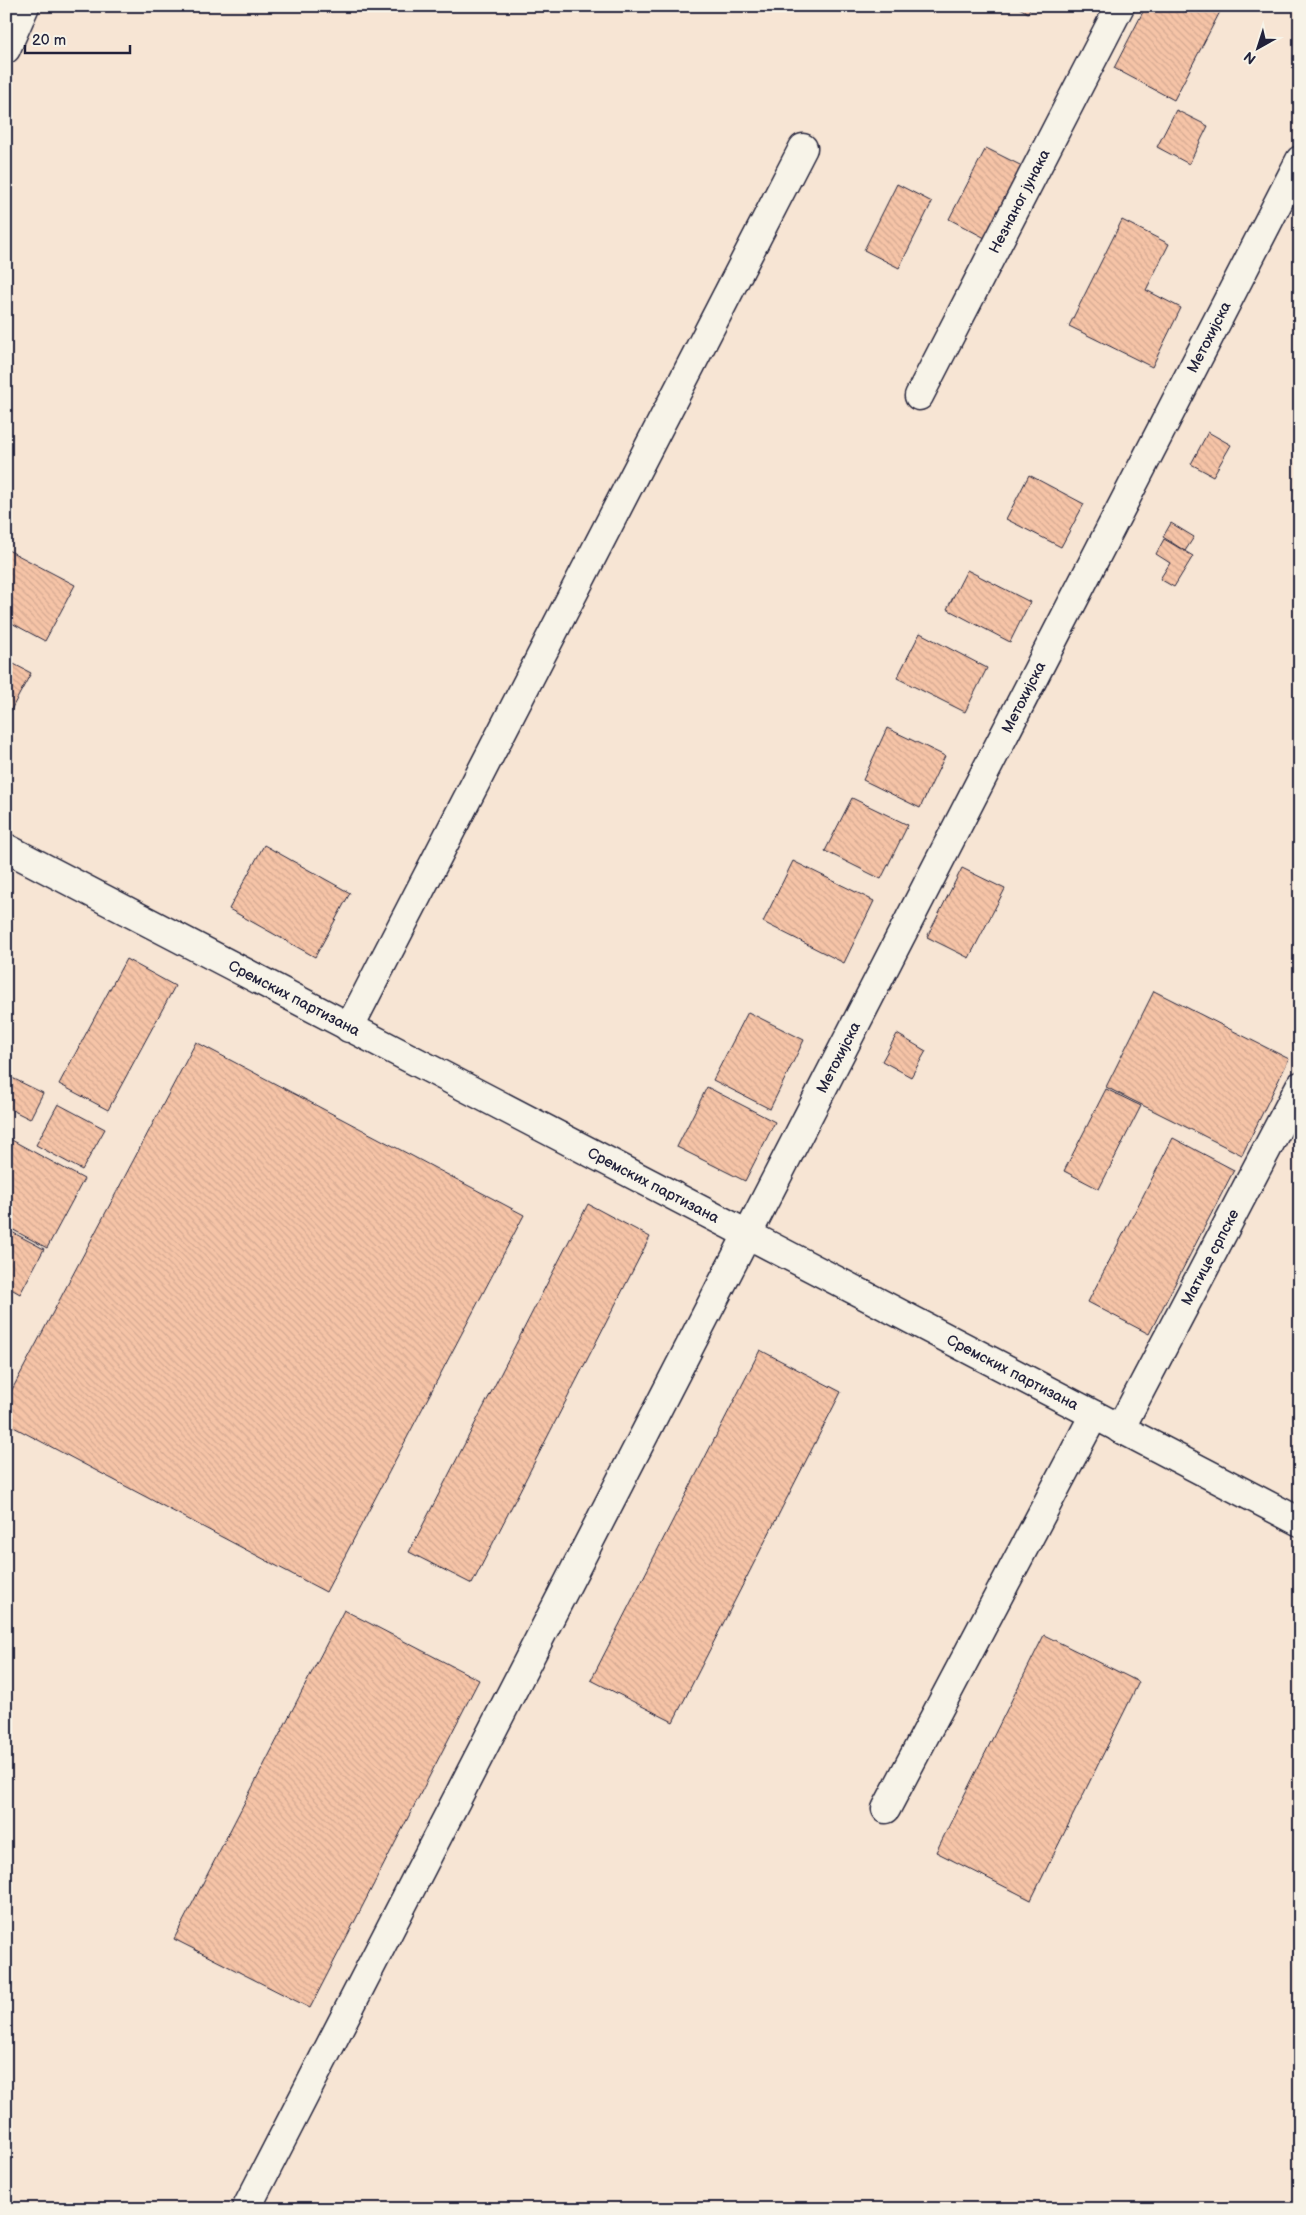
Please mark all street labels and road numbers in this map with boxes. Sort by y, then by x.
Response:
street label: Незнаног јунака [985,146,1055,257]
street label: Метохијска [1183,298,1236,376]
street label: Метохијска [998,658,1050,736]
street label: Сремских партизана [225,956,363,1041]
street label: Метохијска [813,1019,865,1097]
street label: Сремских партизана [584,1144,722,1228]
street label: Матице српске [1177,1206,1244,1309]
street label: Сремских партизана [943,1331,1082,1415]

